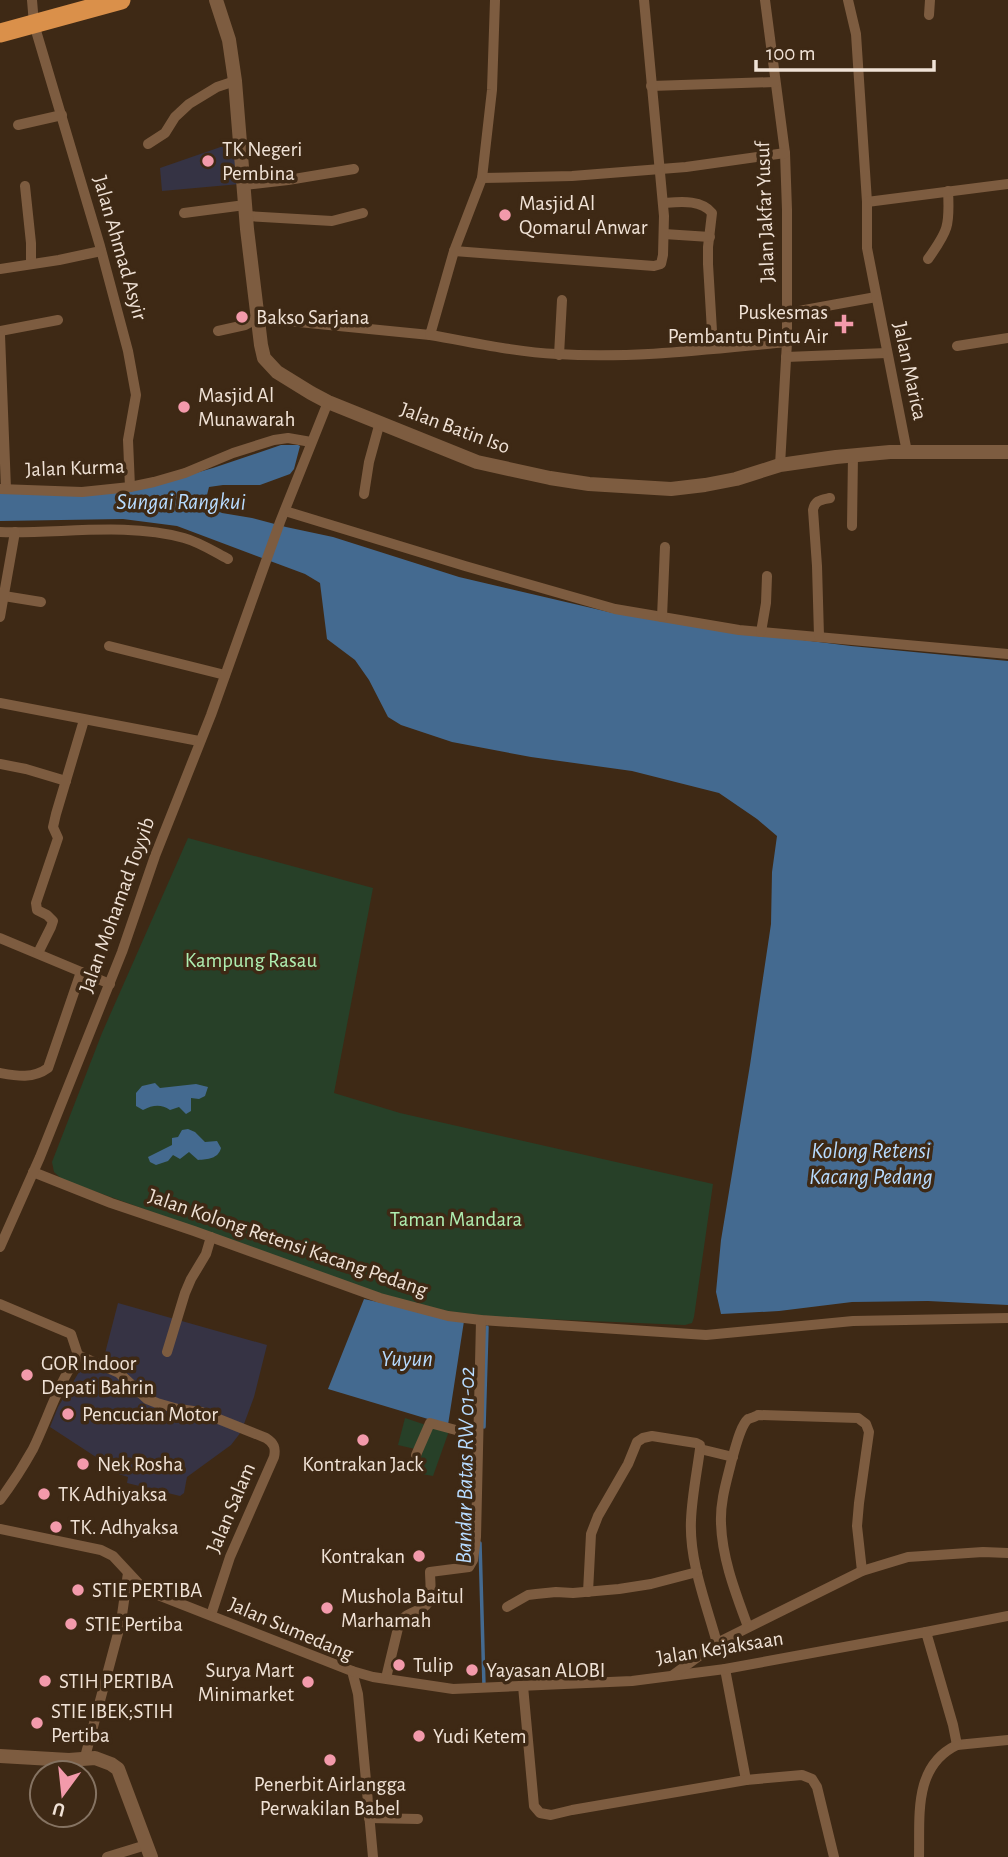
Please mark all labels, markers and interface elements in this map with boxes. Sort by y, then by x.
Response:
scale bar [756,28,934,72]
text: 100 m [766,43,816,64]
place label: TK Negeri Pembina [222,139,302,184]
street label: Jalan Jakfar Yusuf [752,139,778,283]
marker: TK Negeri Pembina [200,153,216,169]
street label: Jalan Ahmad Asyir [89,173,151,323]
place label: Masjid Al Qomarul Anwar [519,193,648,238]
marker: Masjid Al Qomarul Anwar [497,207,513,223]
place label: Puskesmas Pembantu Pintu Air [668,302,828,347]
place label: Bakso Sarjana [256,307,370,328]
marker: Bakso Sarjana [234,309,250,325]
marker: Puskesmas Pembantu Pintu Air [834,314,854,334]
street label: Jalan Marica [889,320,931,422]
place label: Masjid Al Munawarah [198,385,295,430]
street label: Jalan Batin Iso [397,398,513,458]
marker: Masjid Al Munawarah [176,399,192,415]
street label: Jalan Kurma [25,456,125,480]
water label: Sungai Rangkui [116,491,246,514]
street label: Jalan Mohamad Toyyib [75,814,159,996]
park label: Kampung Rasau [185,950,317,971]
water label: Kolong Retensi Kacang Pedang [809,1140,933,1189]
street label: Jalan Kolong Retensi Kacang Pedang [146,1185,431,1301]
park label: Taman Mandara [390,1209,522,1230]
water label: Yuyun [381,1348,433,1371]
place label: GOR Indoor Depati Bahrin [41,1353,154,1398]
water label: Bandar Batas RW 01-02 [453,1366,479,1564]
marker: GOR Indoor Depati Bahrin [19,1367,35,1383]
place label: Pencucian Motor [82,1404,218,1425]
marker: Pencucian Motor [60,1406,76,1422]
marker: Kontrakan Jack [355,1432,371,1448]
place label: Nek Rosha [97,1454,184,1475]
place label: Kontrakan Jack [302,1454,424,1475]
marker: Nek Rosha [75,1456,91,1472]
street label: Jalan Salam [203,1460,259,1556]
place label: TK Adhiyaksa [58,1484,168,1505]
marker: TK Adhiyaksa [36,1486,52,1502]
place label: TK. Adhyaksa [70,1517,179,1538]
marker: TK. Adhyaksa [48,1519,64,1535]
place label: Kontrakan [321,1546,405,1567]
marker: Kontrakan [411,1548,427,1564]
place label: STIE PERTIBA [92,1580,202,1601]
marker: STIE PERTIBA [70,1582,86,1598]
place label: Mushola Baitul Marhamah [341,1586,464,1631]
street label: Jalan Sumedang [226,1593,357,1665]
marker: Mushola Baitul Marhamah [319,1600,335,1616]
place label: STIE Pertiba [85,1614,183,1635]
marker: STIE Pertiba [63,1616,79,1632]
street label: Jalan Kejaksaan [655,1628,785,1668]
place label: Tulip [413,1655,453,1676]
marker: Tulip [391,1657,407,1673]
place label: Surya Mart Minimarket [198,1660,294,1705]
place label: Yayasan ALOBI [486,1660,605,1681]
marker: Yayasan ALOBI [464,1662,480,1678]
place label: STIH PERTIBA [59,1671,174,1692]
marker: STIH PERTIBA [37,1673,53,1689]
marker: Surya Mart Minimarket [300,1674,316,1690]
place label: STIE IBEK;STIH Pertiba [51,1701,173,1746]
marker: STIE IBEK;STIH Pertiba [29,1715,45,1731]
place label: Yudi Ketem [433,1726,526,1747]
marker: Yudi Ketem [411,1728,427,1744]
marker: Penerbit Airlangga Perwakilan Babel [322,1752,338,1768]
north arrow [28,1759,98,1829]
place label: Penerbit Airlangga Perwakilan Babel [254,1774,407,1819]
text: U [51,1798,67,1820]

